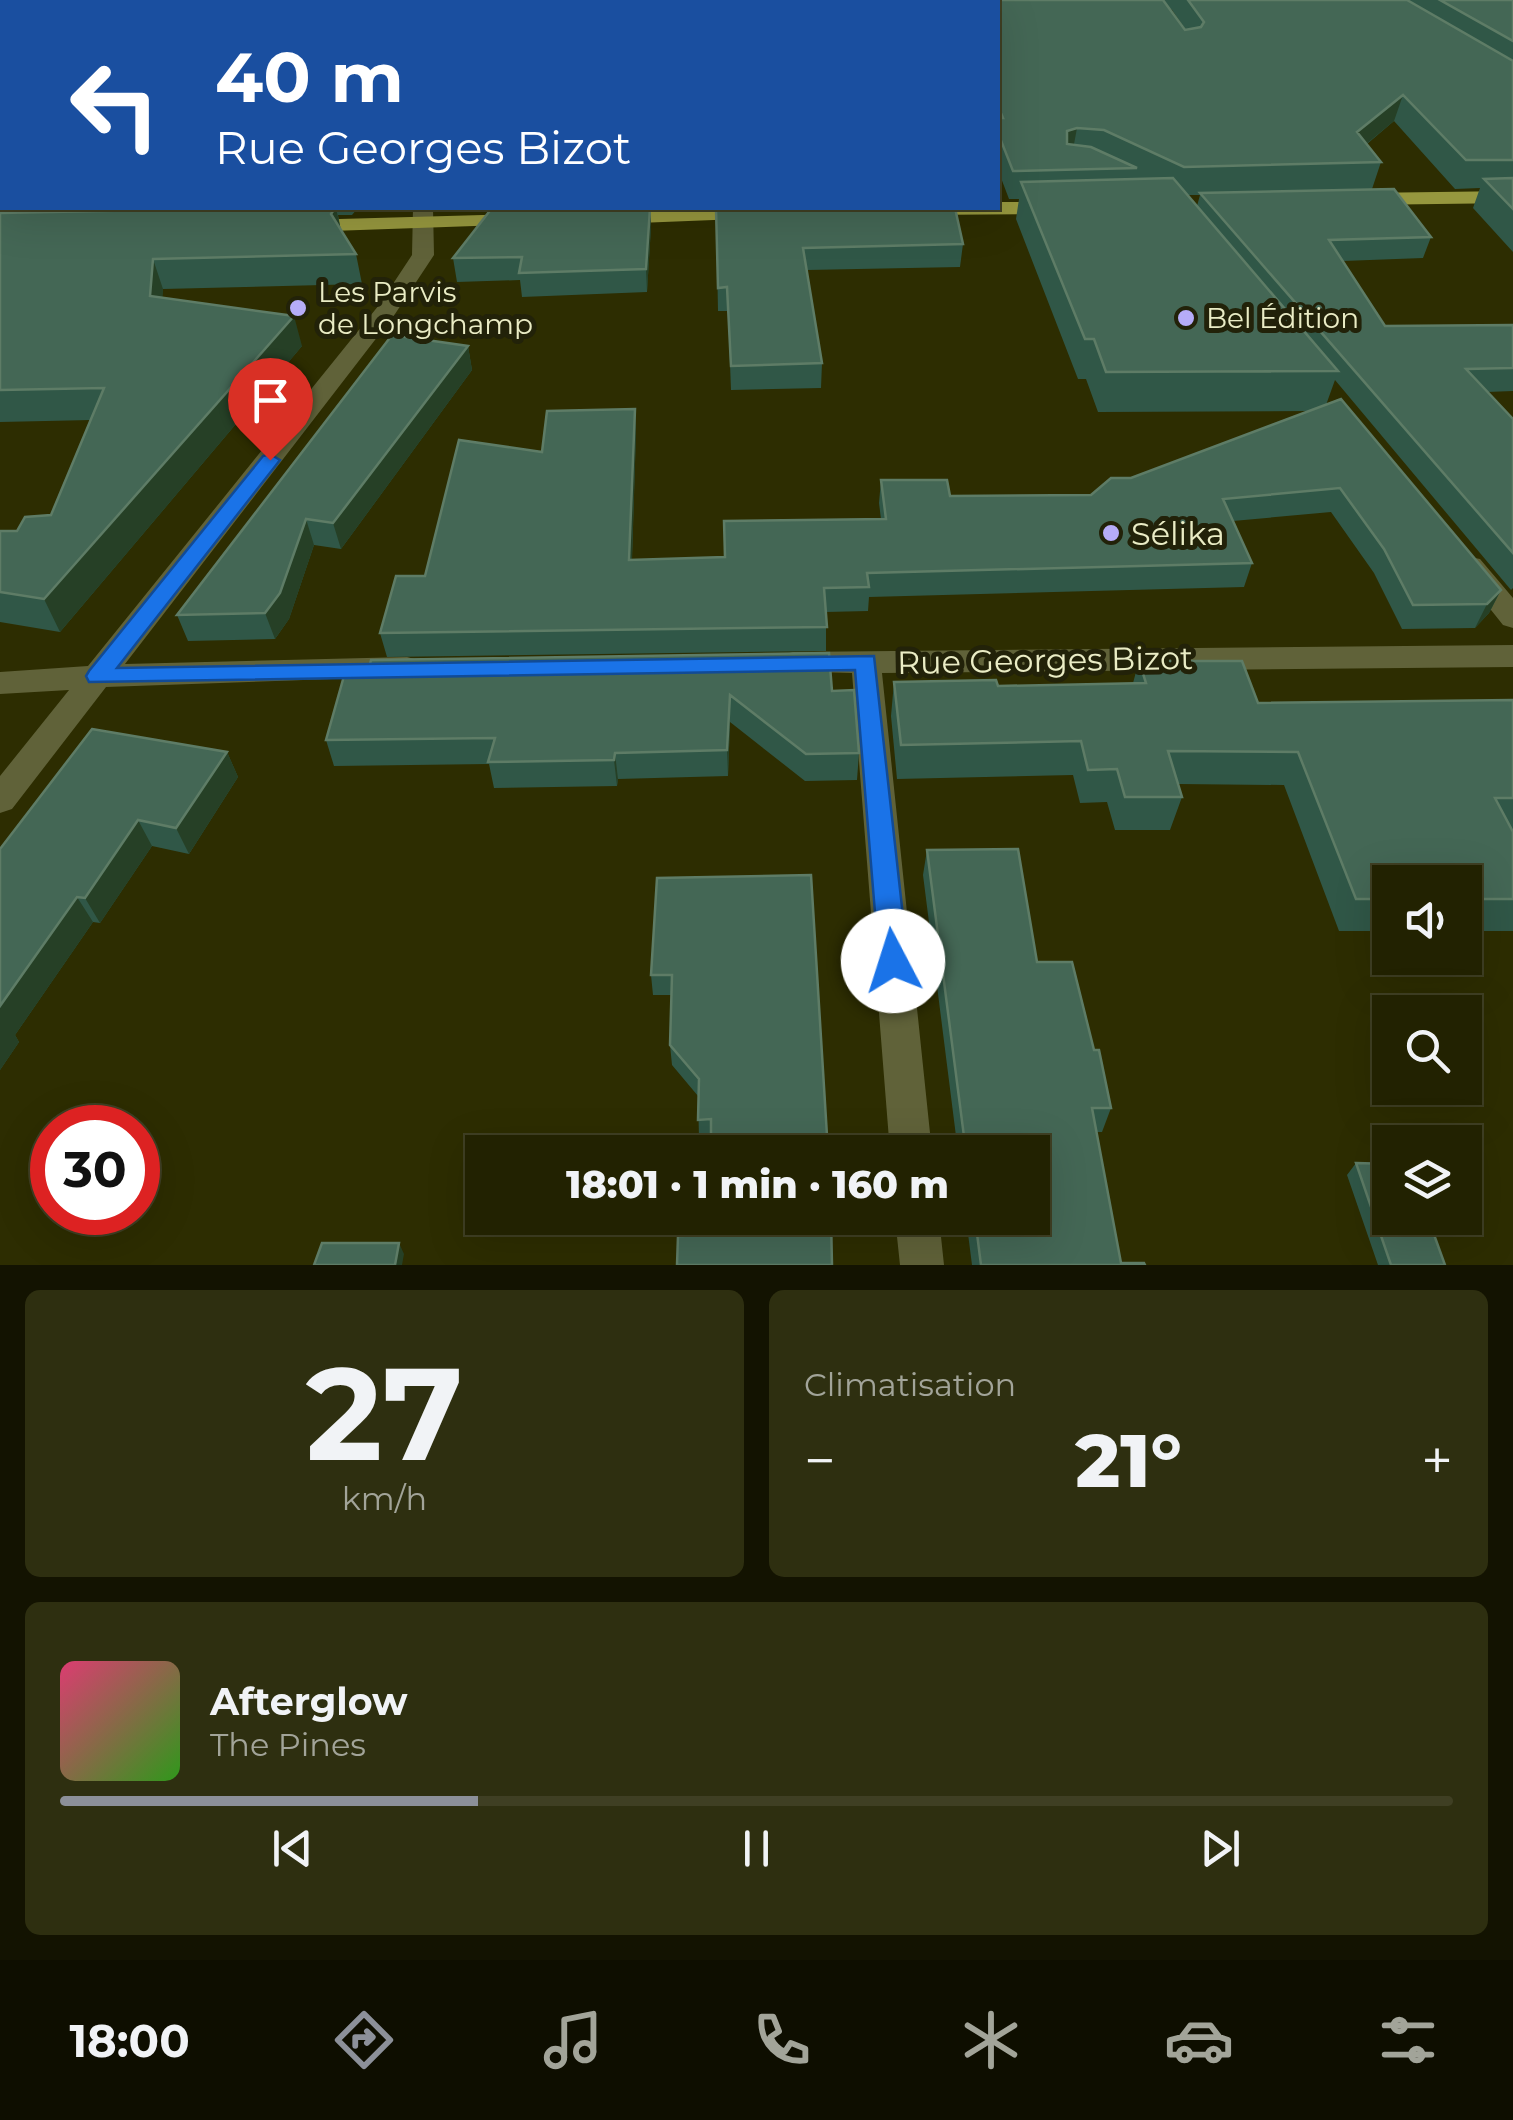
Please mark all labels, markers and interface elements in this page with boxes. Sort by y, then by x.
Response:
text: 40 m [215,34,404,120]
icon: left [50,40,180,170]
text: Rue Georges Bizot [215,120,631,175]
place label: Les Parvis de Longchamp [318,275,533,341]
marker: Les Parvis de Longchamp [287,297,309,319]
place label: Bel Édition [1206,301,1359,335]
marker: Bel Édition [1175,307,1197,329]
pin [228,358,313,461]
icon: arrive [243,373,298,428]
place label: Sélika [1131,514,1225,553]
marker: Sélika [1100,522,1122,544]
street label: Rue Georges Bizot [897,638,1193,682]
map controls [1372,865,1482,1235]
button: sound [1372,865,1482,975]
position arrow [841,909,945,1013]
button: search [1372,995,1482,1105]
speed limit sign: 30 [30,1105,160,1235]
button: layers [1372,1125,1482,1235]
text: 18:01 · 1 min · 160 m [566,1161,949,1208]
text: 27 [306,1334,463,1493]
text: Climatisation [804,1365,1016,1404]
text: 21° [1075,1414,1182,1506]
text: − [804,1427,836,1494]
text: + [1421,1427,1453,1494]
text: km/h [342,1479,427,1518]
text: Afterglow [210,1678,408,1725]
text: The Pines [210,1725,366,1764]
icon: previous [265,1821,320,1876]
icon: pause [729,1821,784,1876]
icon: next [1193,1821,1248,1876]
icon: directions [329,2005,399,2075]
icon: music [538,2005,608,2075]
icon: phone [747,2005,817,2075]
icon: climate [956,2005,1026,2075]
icon: car [1164,2005,1234,2075]
icon: filters [1373,2005,1443,2075]
text: 18:00 [69,2013,190,2068]

